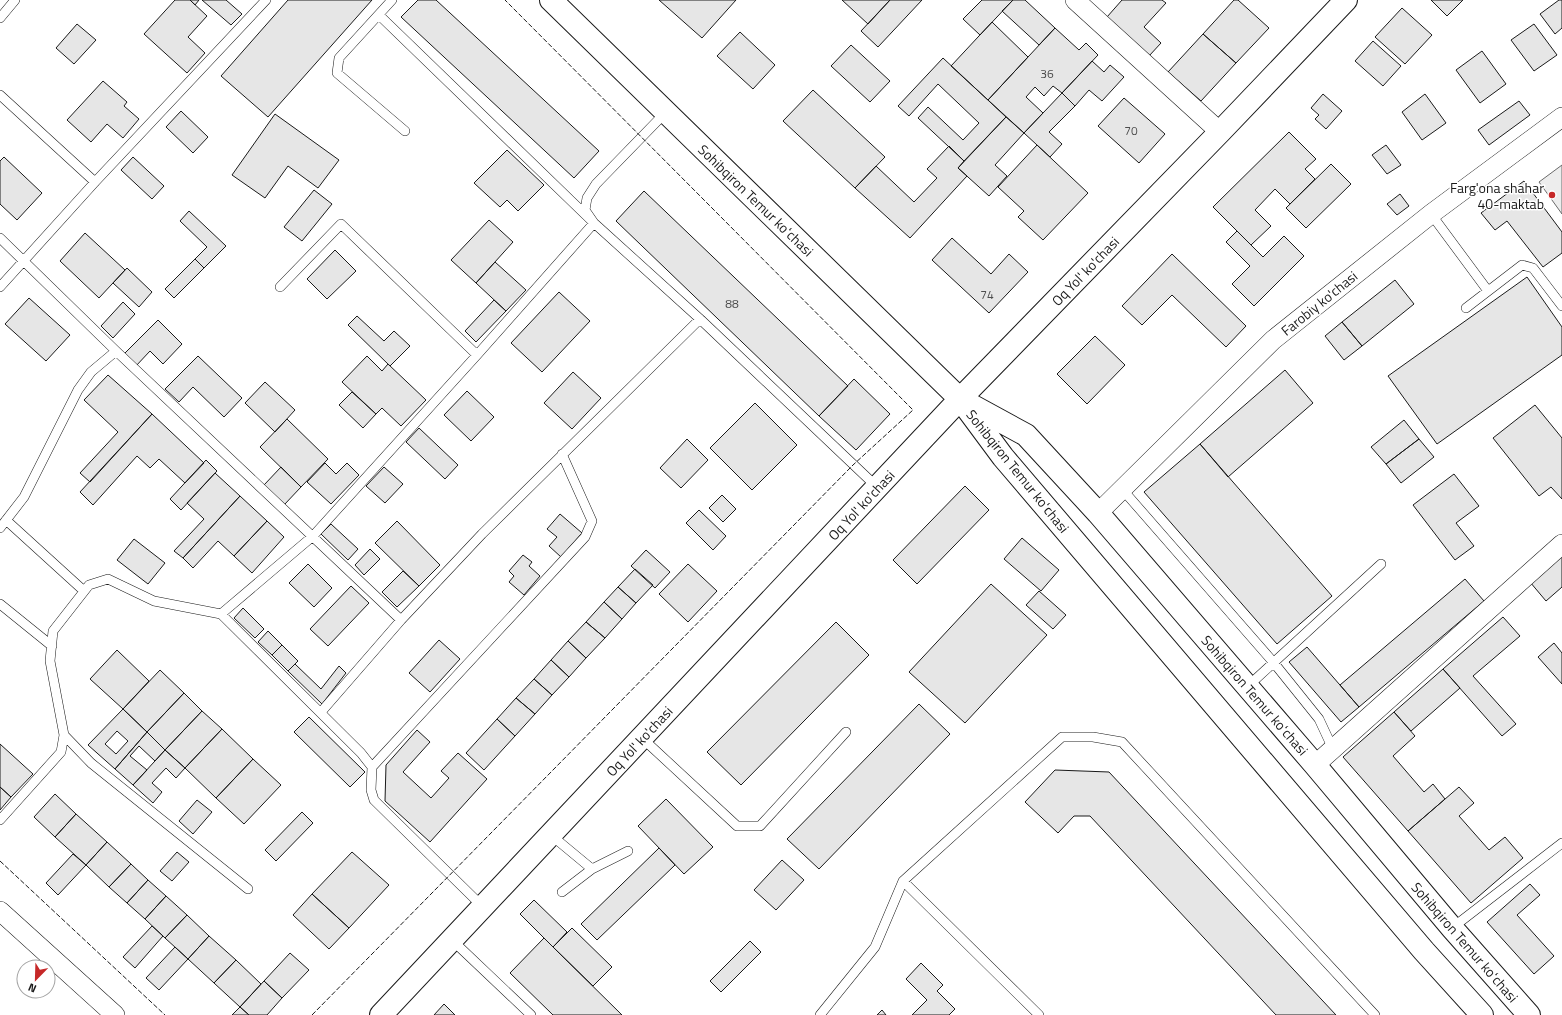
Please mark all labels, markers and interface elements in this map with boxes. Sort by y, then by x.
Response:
house number: 36 [1040,64,1054,83]
house number: 70 [1124,121,1138,140]
street label: Sohibqiron Temur koʻchasi [693,139,819,261]
place label: Farg'ona shahar 40-maktab [1450,177,1544,214]
marker: Farg'ona shahar 40-maktab [1547,190,1557,200]
street label: Oq Yol' ko'chasi [1046,232,1124,310]
street label: Farobiy ko'chasi [1276,266,1362,340]
house number: 74 [980,285,994,304]
house number: 88 [725,294,739,313]
street label: Sohibqiron Temur koʻchasi [962,405,1074,537]
street label: Oq Yol' ko'chasi [823,465,899,545]
street label: Sohibqiron Temur koʻchasi [1197,630,1313,760]
street label: Oq Yol' ko'chasi [601,701,677,781]
street label: Sohibqiron Temur koʻchasi [1407,877,1523,1007]
north arrow [16,959,56,999]
text: N [25,979,39,997]

